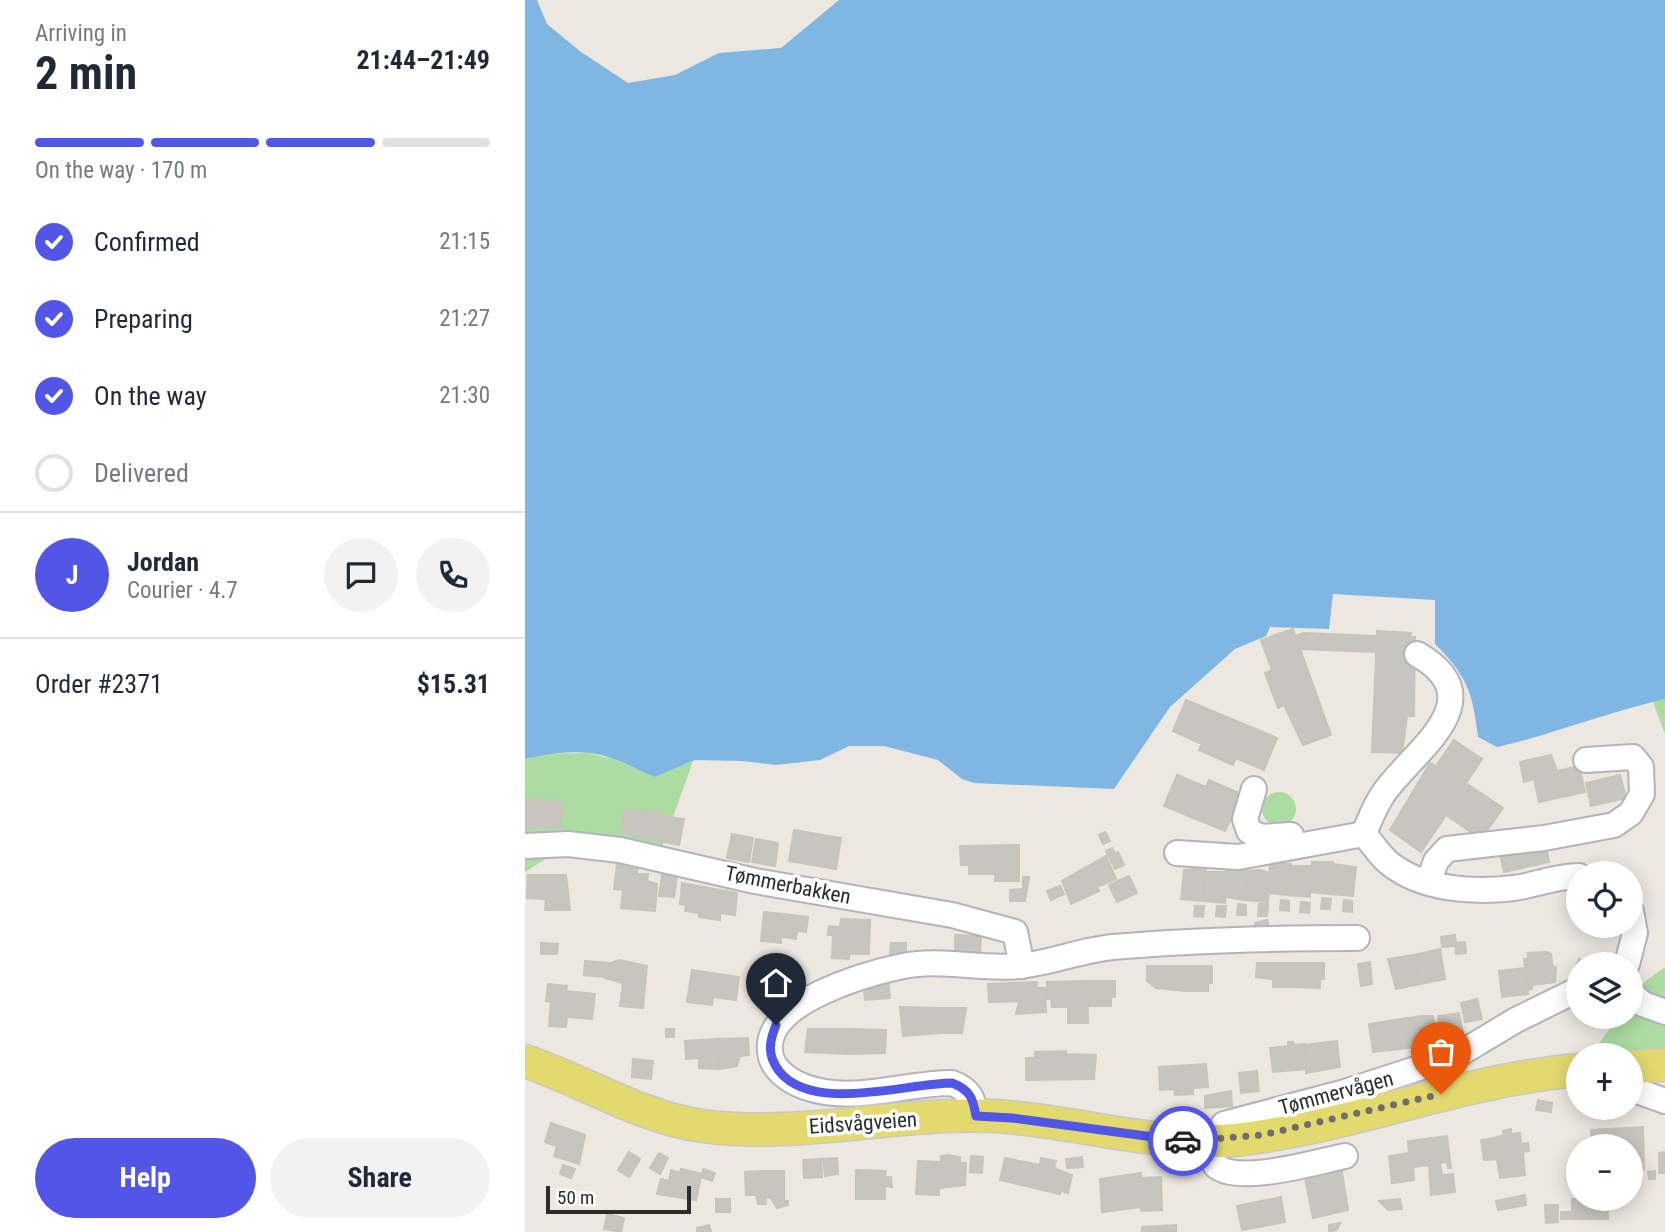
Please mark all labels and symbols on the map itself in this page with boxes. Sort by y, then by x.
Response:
street label: Tømmerbakken [723,861,853,909]
pin [746,953,806,1025]
pin [1411,1022,1471,1094]
street label: Tømmervågen [1276,1066,1396,1120]
courier [1148,1106,1218,1176]
street label: Eidsvågveien [808,1107,918,1139]
scale bar [546,1183,691,1215]

